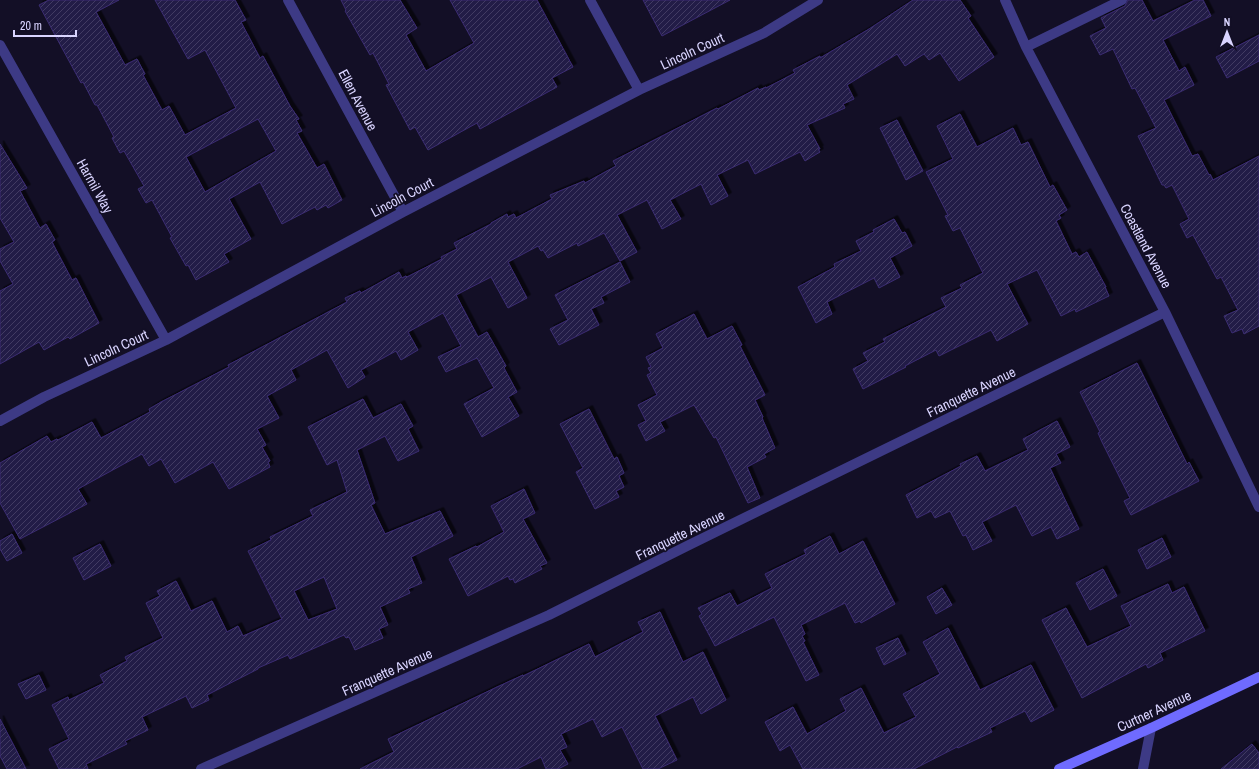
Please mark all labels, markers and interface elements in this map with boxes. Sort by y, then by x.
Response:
scale bar [14,12,76,38]
north arrow [1207,12,1247,52]
text: N [1224,15,1230,29]
text: 20 m [20,18,42,34]
street label: Lincoln Court [657,28,727,74]
street label: Ellen Avenue [334,66,382,134]
street label: Harmil Way [73,156,117,217]
street label: Lincoln Court [368,173,436,221]
street label: Coastland Avenue [1116,201,1176,291]
street label: Lincoln Court [81,325,151,371]
street label: Franquette Avenue [924,363,1018,421]
street label: Franquette Avenue [633,506,727,564]
street label: Franquette Avenue [339,644,435,700]
street label: Curtner Avenue [1114,686,1194,736]

